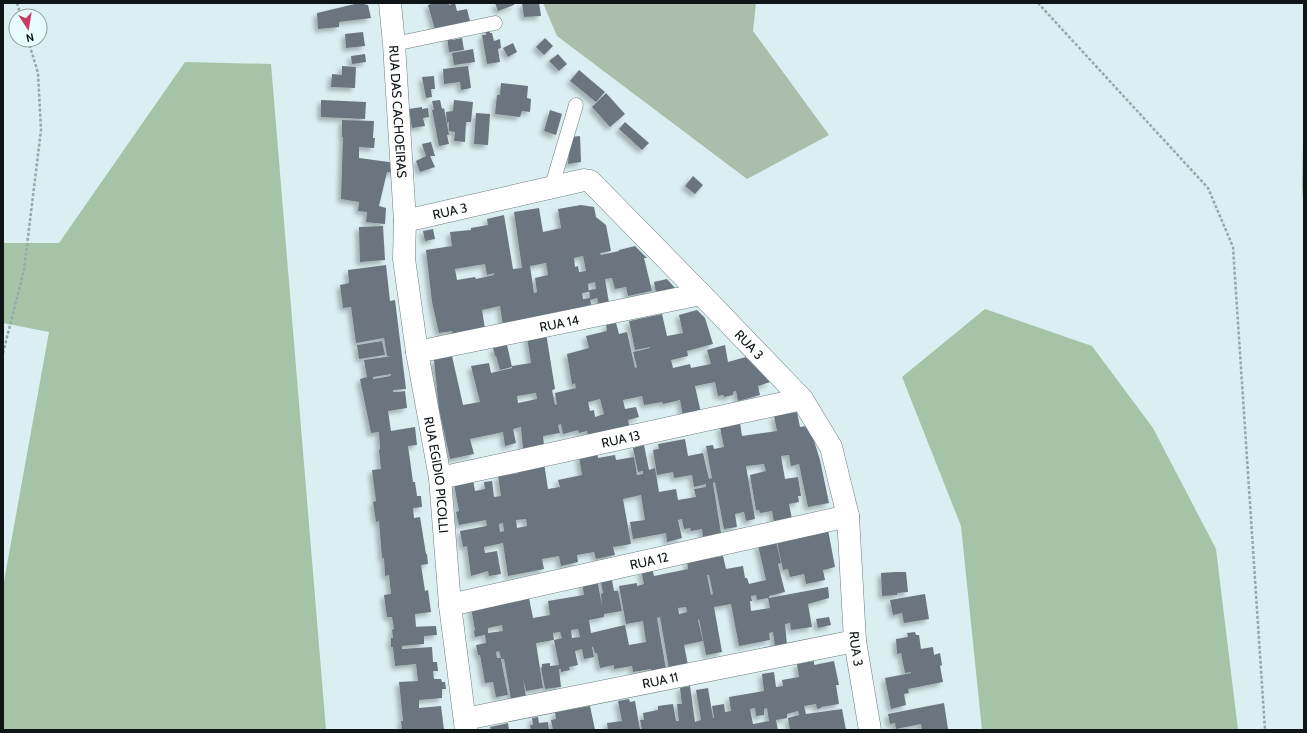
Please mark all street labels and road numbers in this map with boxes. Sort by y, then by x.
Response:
street label: RUA DAS CACHOEIRAS [386,45,410,179]
street label: RUA 3 [431,199,469,222]
street label: RUA 14 [538,311,581,335]
street label: RUA 3 [732,326,767,363]
street label: RUA EGIDIO PICOLLI [421,415,452,534]
street label: RUA 13 [600,427,642,451]
street label: RUA 12 [628,548,670,573]
street label: RUA 3 [846,631,867,667]
street label: RUA 11 [641,669,680,691]

